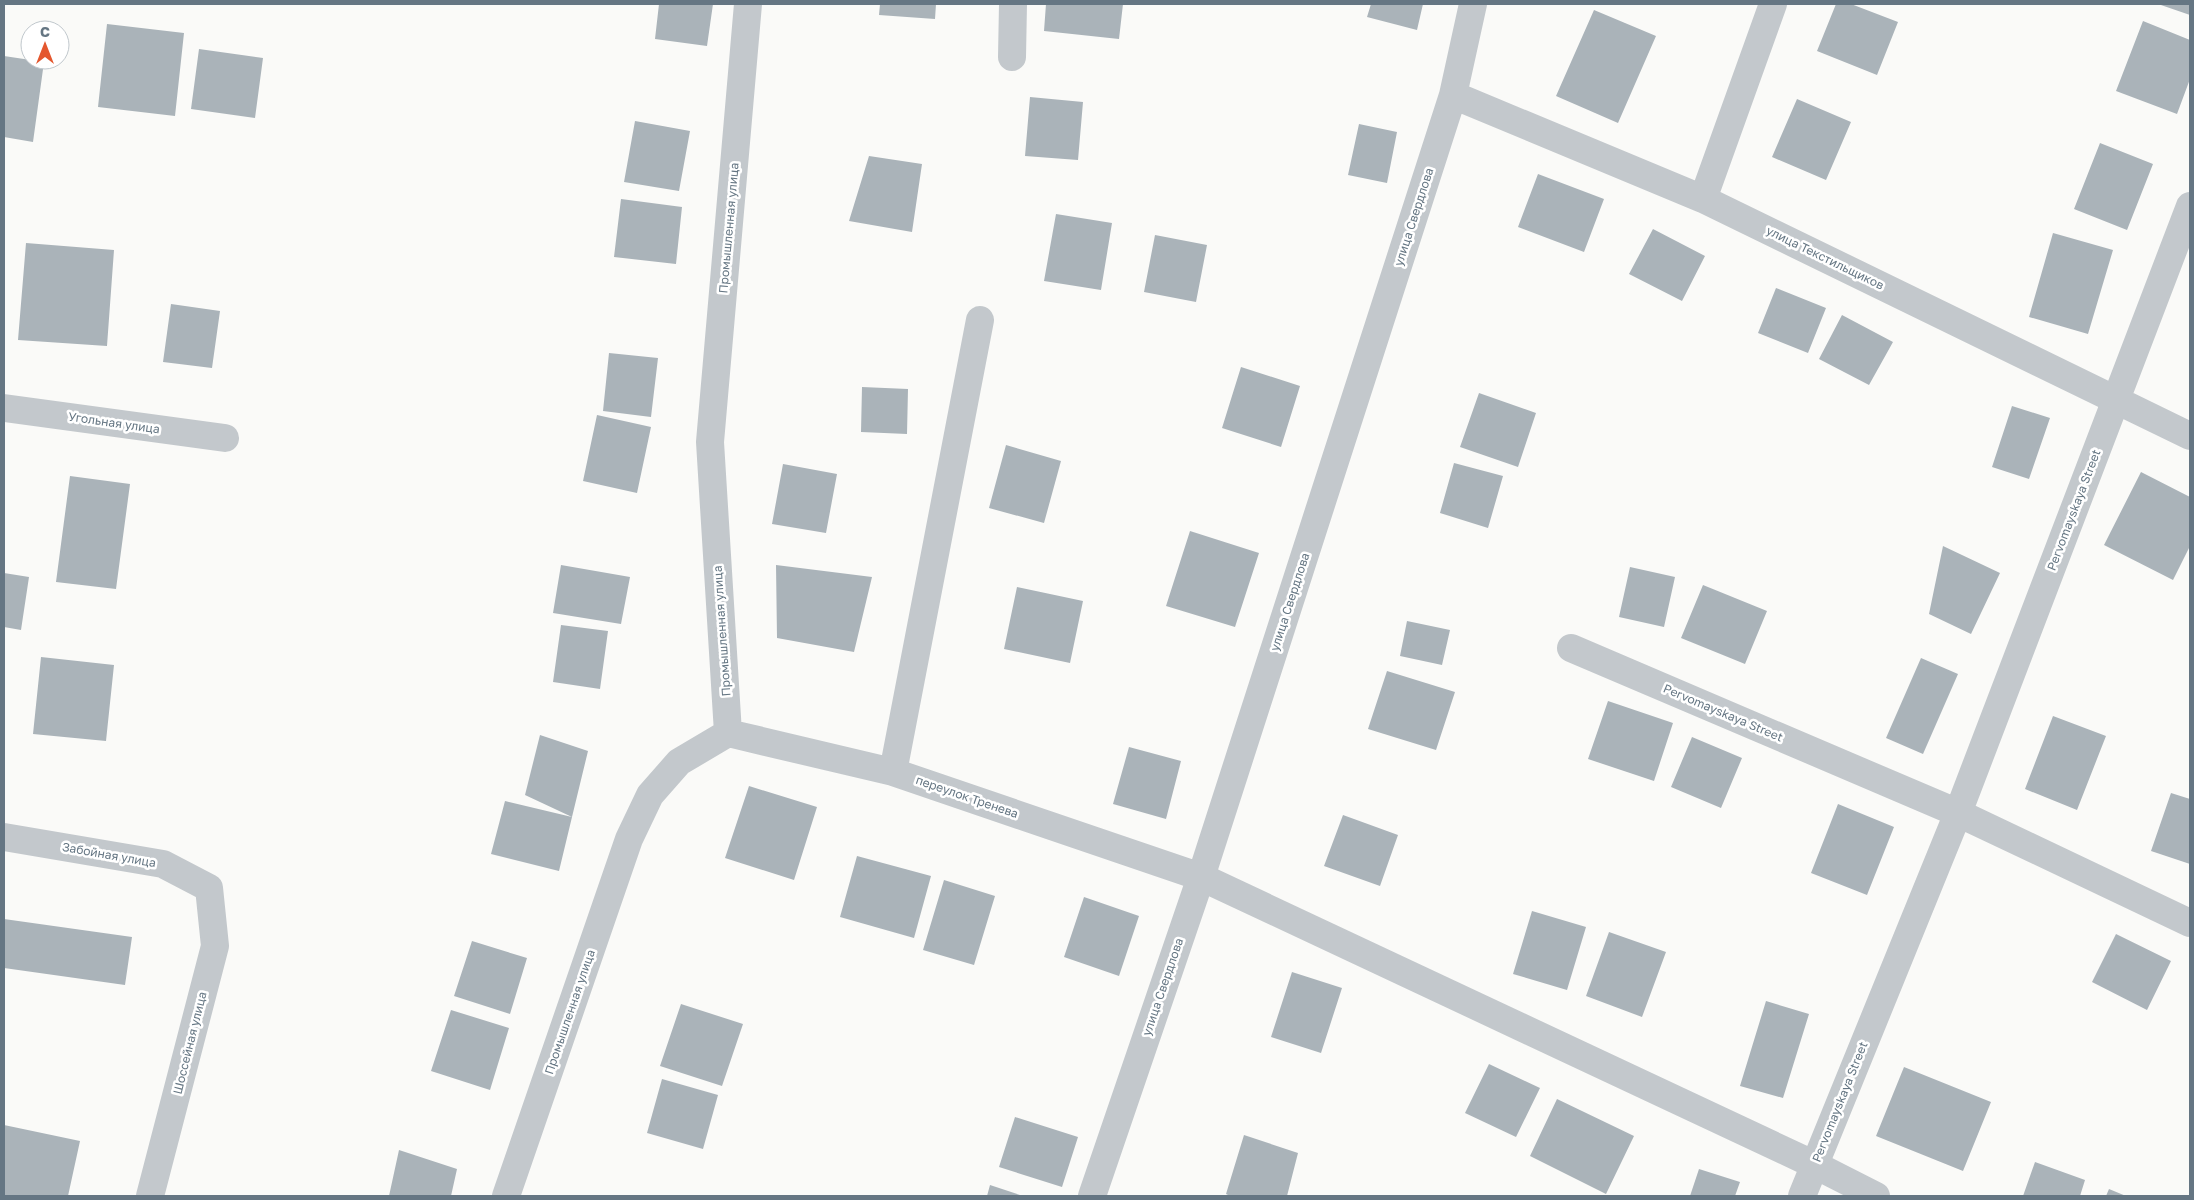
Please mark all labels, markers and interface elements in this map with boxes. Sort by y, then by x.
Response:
north arrow [20,20,70,70]
text: С [40,23,50,40]
street label: Промышленная улица [715,162,742,294]
street label: улица Свердлова [1391,166,1437,268]
street label: улица Текстильщиков [1764,222,1887,293]
street label: Угольная улица [67,409,161,436]
street label: Pervomayskaya Street [2044,447,2104,573]
street label: улица Свердлова [1267,551,1313,653]
street label: Промышленная улица [709,565,734,697]
street label: Pervomayskaya Street [1661,681,1785,745]
street label: переулок Тренева [914,772,1020,821]
street label: Забойная улица [61,839,157,870]
street label: улица Свердлова [1139,936,1186,1038]
street label: Промышленная улица [541,947,598,1076]
street label: Шоссейная улица [169,990,210,1096]
street label: Pervomayskaya Street [1809,1039,1871,1164]

